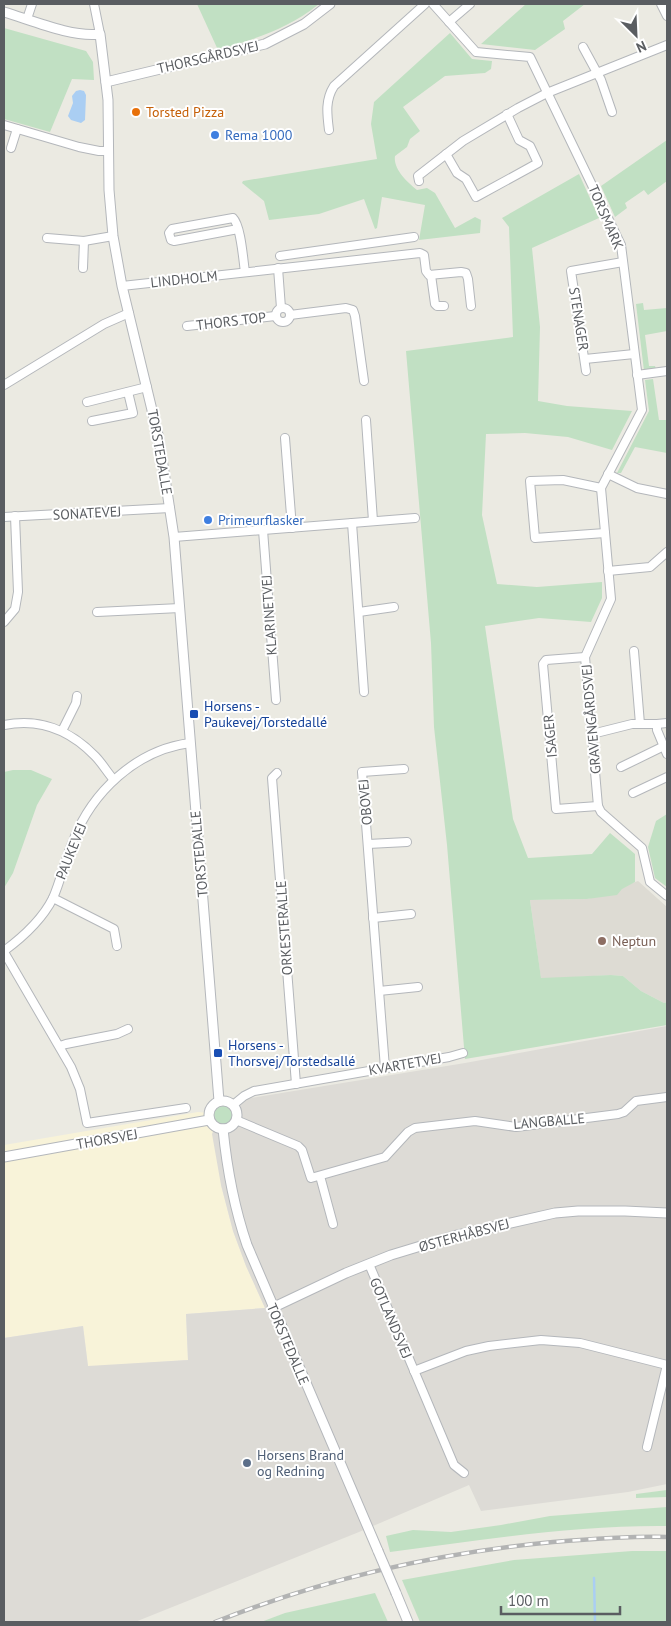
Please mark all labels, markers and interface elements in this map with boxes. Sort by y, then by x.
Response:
north arrow [611,10,661,60]
street label: THORSGÅRDSVEJ [155,37,261,77]
text: N [633,37,649,57]
place label: Torsted Pizza [146,103,224,121]
marker: Torsted Pizza [130,106,142,118]
place label: Rema 1000 [225,126,293,144]
marker: Rema 1000 [209,129,221,141]
street label: TORSMARK [584,182,628,252]
street label: LINDHOLM [150,267,218,291]
street label: STENAGER [565,286,593,352]
street label: THORS TOP [195,308,267,334]
street label: TORSTEDALLE [144,408,176,496]
street label: SONATEVEJ [52,502,122,524]
place label: Primeurflasker [218,511,304,529]
marker: Primeurflasker [202,514,214,526]
street label: KLARINETVEJ [257,574,281,656]
street label: GRAVENGÅRDSVEJ [577,663,605,775]
place label: Horsens - Paukevej/Torstedallé [204,697,327,731]
marker: Horsens - Paukevej/Torstedallé [188,708,200,720]
street label: ISAGER [539,713,561,759]
street label: OBOVEJ [354,778,376,826]
street label: TORSTEDALLE [186,810,212,898]
street label: PAUKEVEJ [51,820,91,882]
street label: ORKESTERALLE [272,880,296,976]
place label: Neptun [612,932,656,950]
marker: Neptun [596,935,608,947]
place label: Horsens - Thorsvej/Torstedsallé [228,1036,355,1070]
marker: Horsens - Thorsvej/Torstedsallé [212,1047,224,1059]
street label: KVARTETVEJ [367,1049,443,1079]
street label: LANGBALLE [512,1109,586,1133]
street label: THORSVEJ [75,1125,139,1153]
street label: ØSTERHÅBSVEJ [417,1214,511,1256]
street label: GOTLANDSVEJ [366,1275,416,1361]
street label: TORSTEDALLE [263,1301,313,1387]
place label: Horsens Brand og Redning [257,1446,344,1480]
marker: Horsens Brand og Redning [241,1457,253,1469]
scale bar [501,1584,620,1616]
text: 100 m [508,1591,549,1610]

